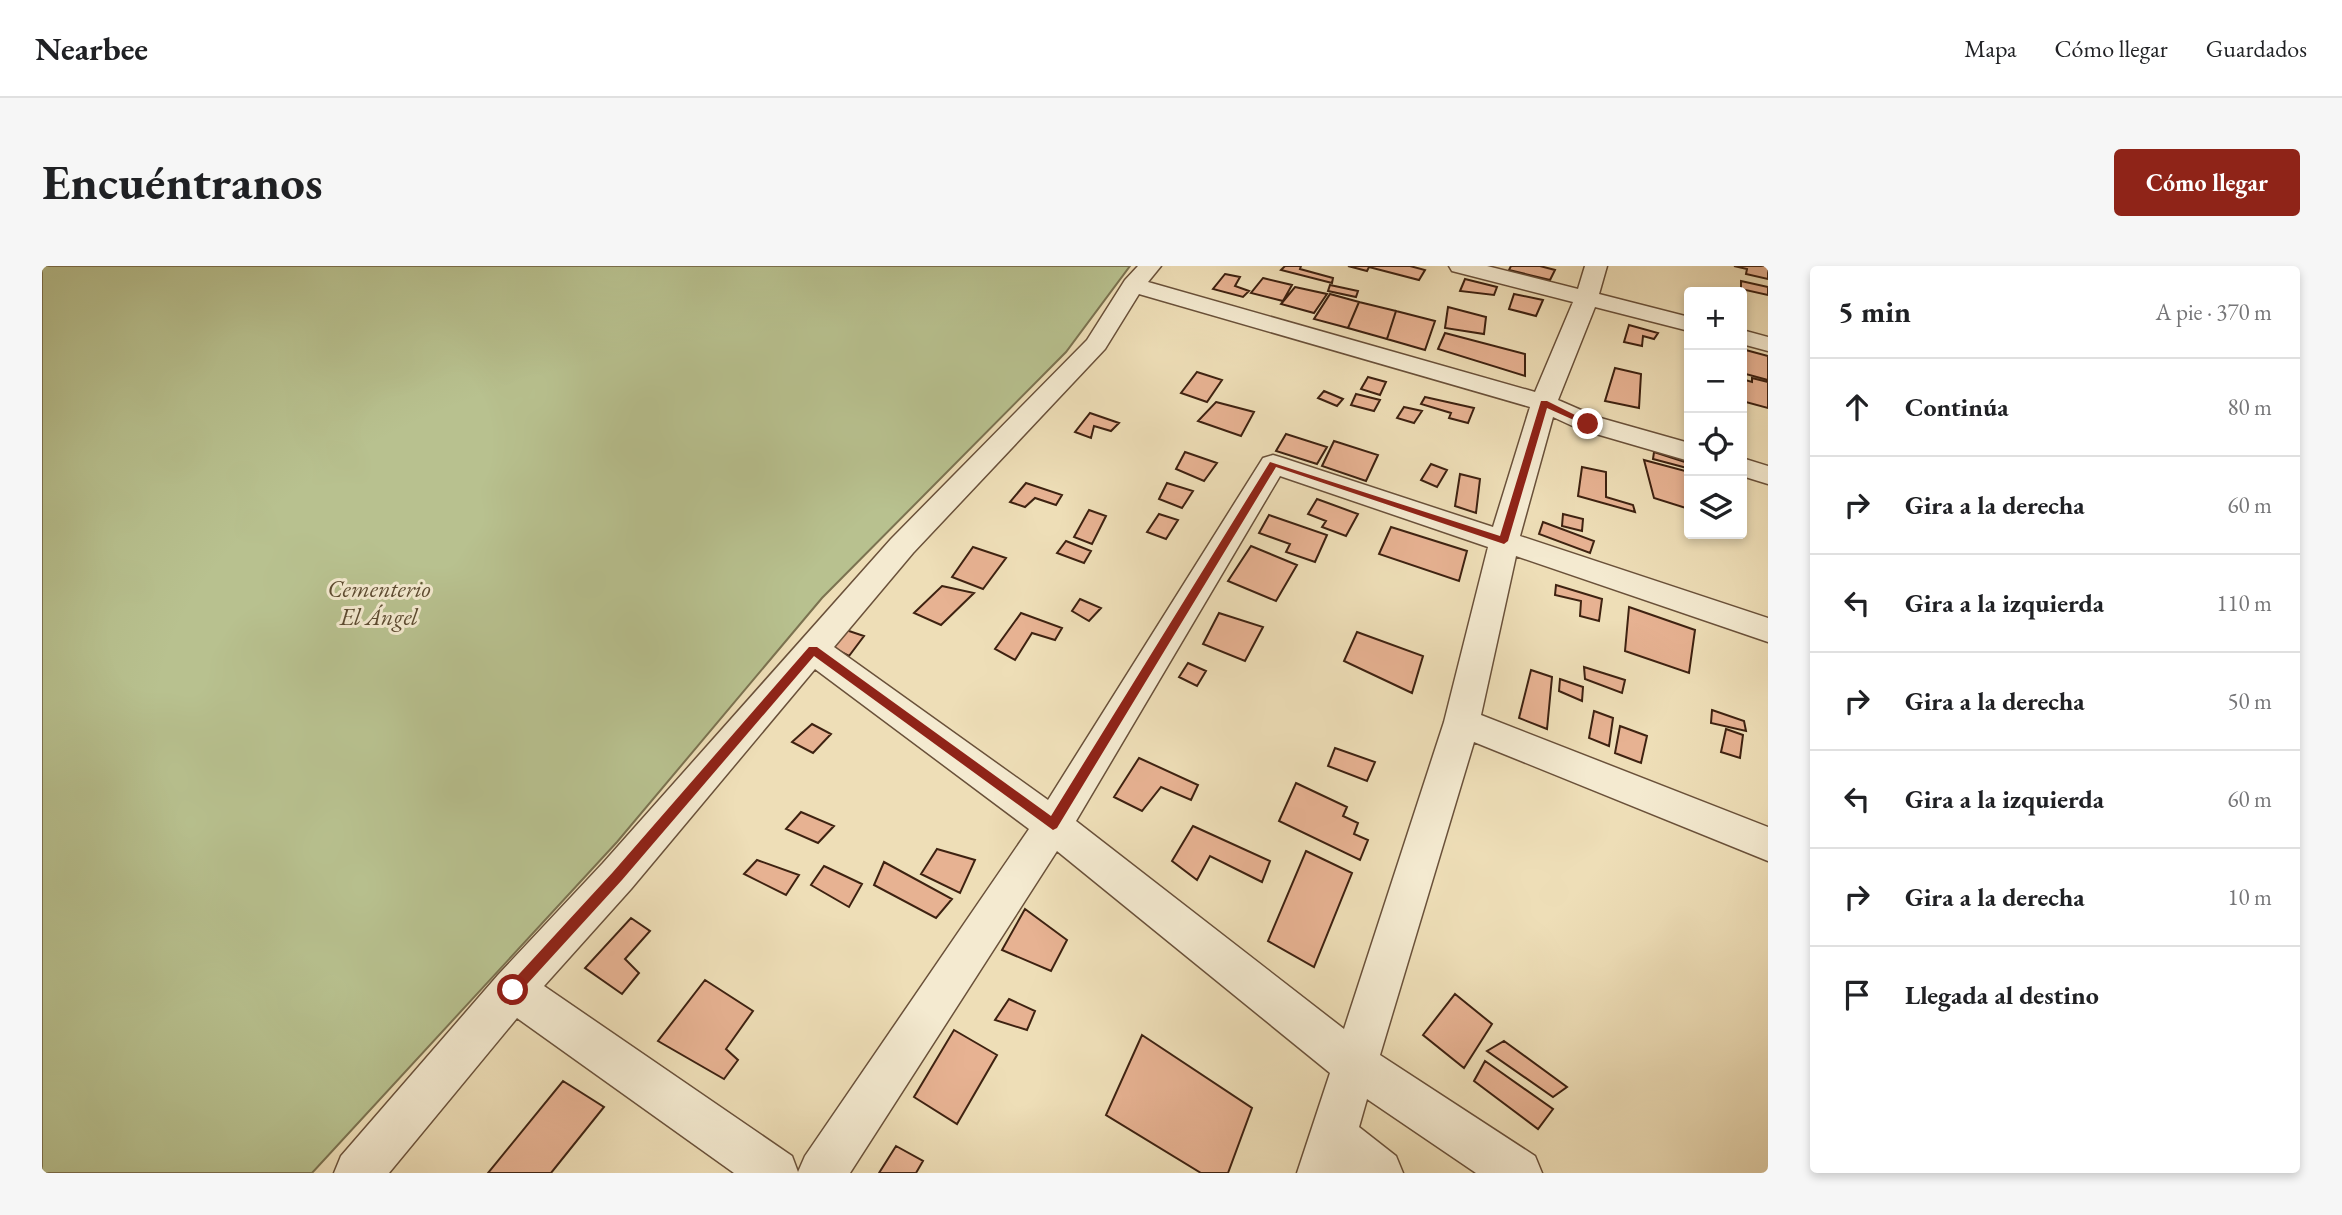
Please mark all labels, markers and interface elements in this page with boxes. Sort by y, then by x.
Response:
text: Nearbee [35,27,148,70]
text: Mapa [1964,33,2017,64]
text: Cómo llegar [2055,33,2168,64]
text: Guardados [2206,33,2307,64]
button: Cómo llegar [2114,149,2300,216]
text: Encuéntranos [42,150,323,214]
map controls [1684,287,1747,539]
button: + [1684,287,1747,350]
text: 5 min [1838,292,1911,331]
text: A pie · 370 m [2156,297,2272,327]
button: − [1684,350,1747,413]
icon: ahead [1838,388,1876,426]
text: Continúa [1905,390,2009,424]
text: 80 m [2227,392,2272,422]
route end [1572,408,1603,439]
button: locate [1684,413,1747,476]
button: layers [1684,476,1747,539]
icon: right [1838,486,1876,524]
text: Gira a la derecha [1905,488,2085,522]
text: 60 m [2227,490,2272,520]
park label: Cementerio El Ángel [327,573,431,632]
icon: left [1838,584,1876,622]
text: Gira a la izquierda [1905,586,2104,620]
text: 110 m [2216,588,2272,618]
icon: right [1838,682,1876,720]
text: Gira a la derecha [1905,684,2085,718]
text: 50 m [2227,686,2272,716]
icon: left [1838,780,1876,818]
text: Gira a la izquierda [1905,782,2104,816]
text: 60 m [2227,784,2272,814]
icon: right [1838,878,1876,916]
text: Gira a la derecha [1905,880,2085,914]
text: 10 m [2227,882,2272,912]
route start [497,974,528,1005]
icon: arrive [1838,976,1876,1014]
text: Llegada al destino [1905,978,2099,1012]

